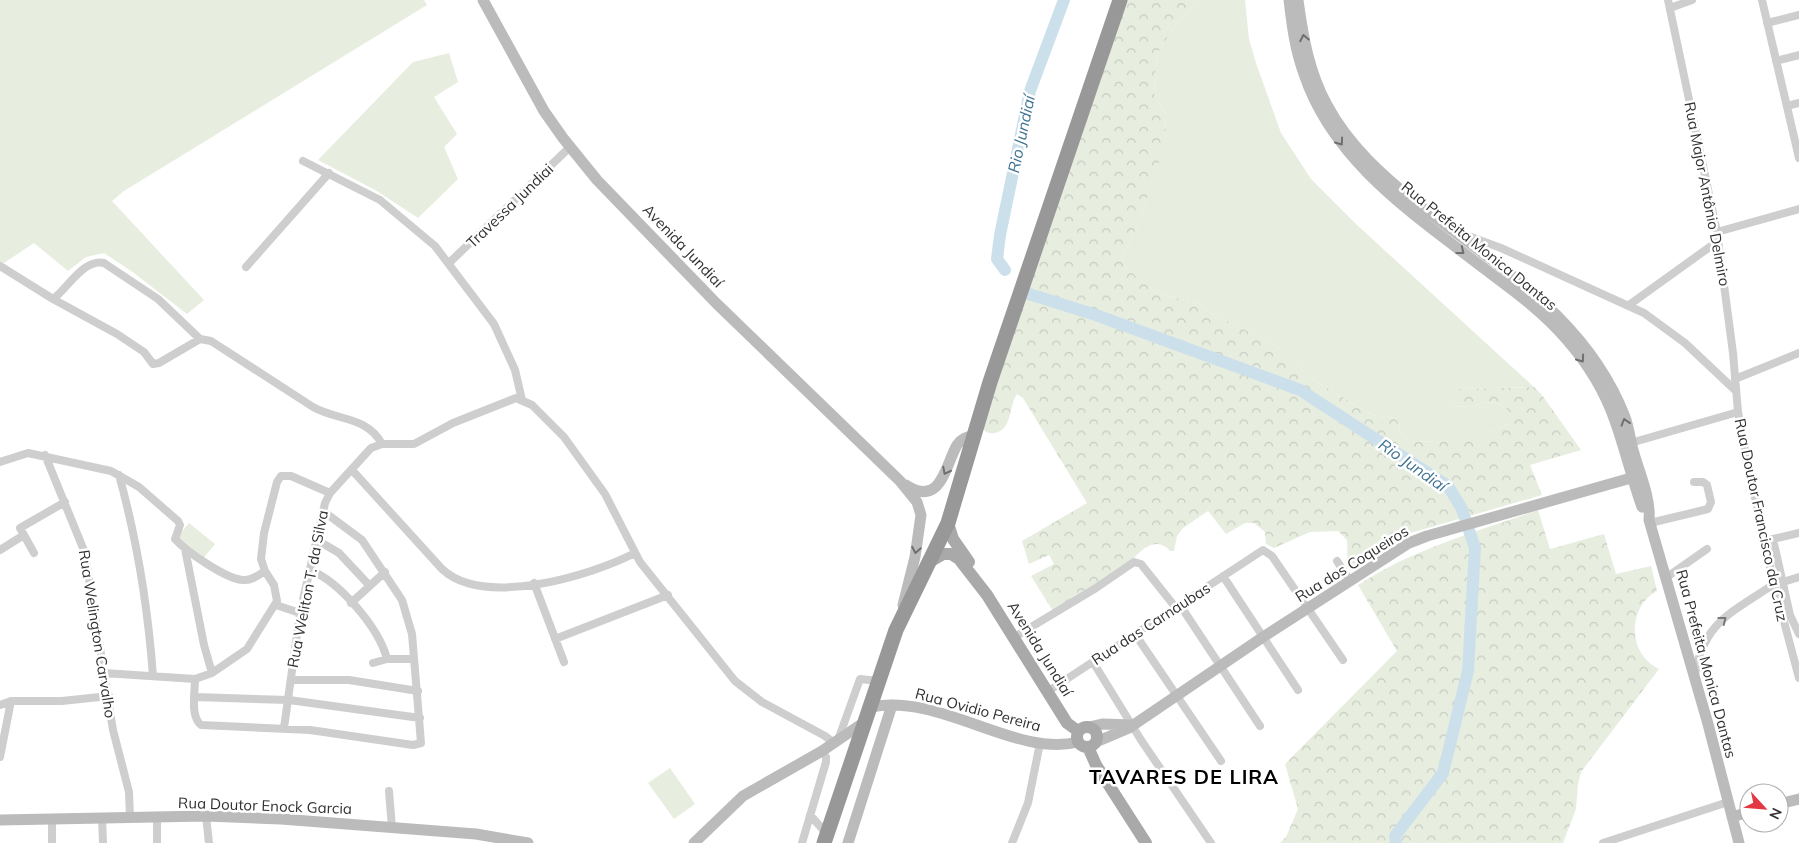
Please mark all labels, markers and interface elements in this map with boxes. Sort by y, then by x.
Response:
one-way arrow [1299,34,1310,43]
water label: Rio Jundiaí [1003,91,1039,175]
street label: Rua Major Antônio Delmiro [1680,100,1735,288]
one-way arrow [1334,137,1344,146]
street label: Travessa Jundiai [462,159,557,252]
street label: Rua Prefeita Monica Dantas [1398,177,1561,314]
street label: Avenida Jundiaí [639,200,729,292]
one-way arrow [1455,245,1464,253]
one-way arrow [1575,353,1584,363]
street label: Rua Doutor Francisco da Cruz [1731,417,1792,623]
one-way arrow [1621,418,1631,426]
water label: Rio Jundiaí [1375,434,1453,497]
one-way arrow [942,466,952,475]
street label: Rua Weliton T. da Silva [283,508,332,669]
street label: Rua dos Coqueiros [1292,521,1412,606]
one-way arrow [912,546,922,555]
street label: Rua Welington Carvalho [75,548,120,719]
street label: Rua Prefeita Monica Dantas [1672,567,1741,760]
street label: Rua das Carnaubas [1088,578,1214,669]
street label: Avenida Jundiaí [1004,598,1078,701]
one-way arrow [1717,617,1726,625]
street label: Rua Ovidio Pereira [913,684,1043,735]
district label: TAVARES DE LIRA [1089,764,1279,789]
north arrow [1739,783,1789,833]
street label: Rua Doutor Enock Garcia [178,793,352,818]
text: N [1765,805,1786,822]

